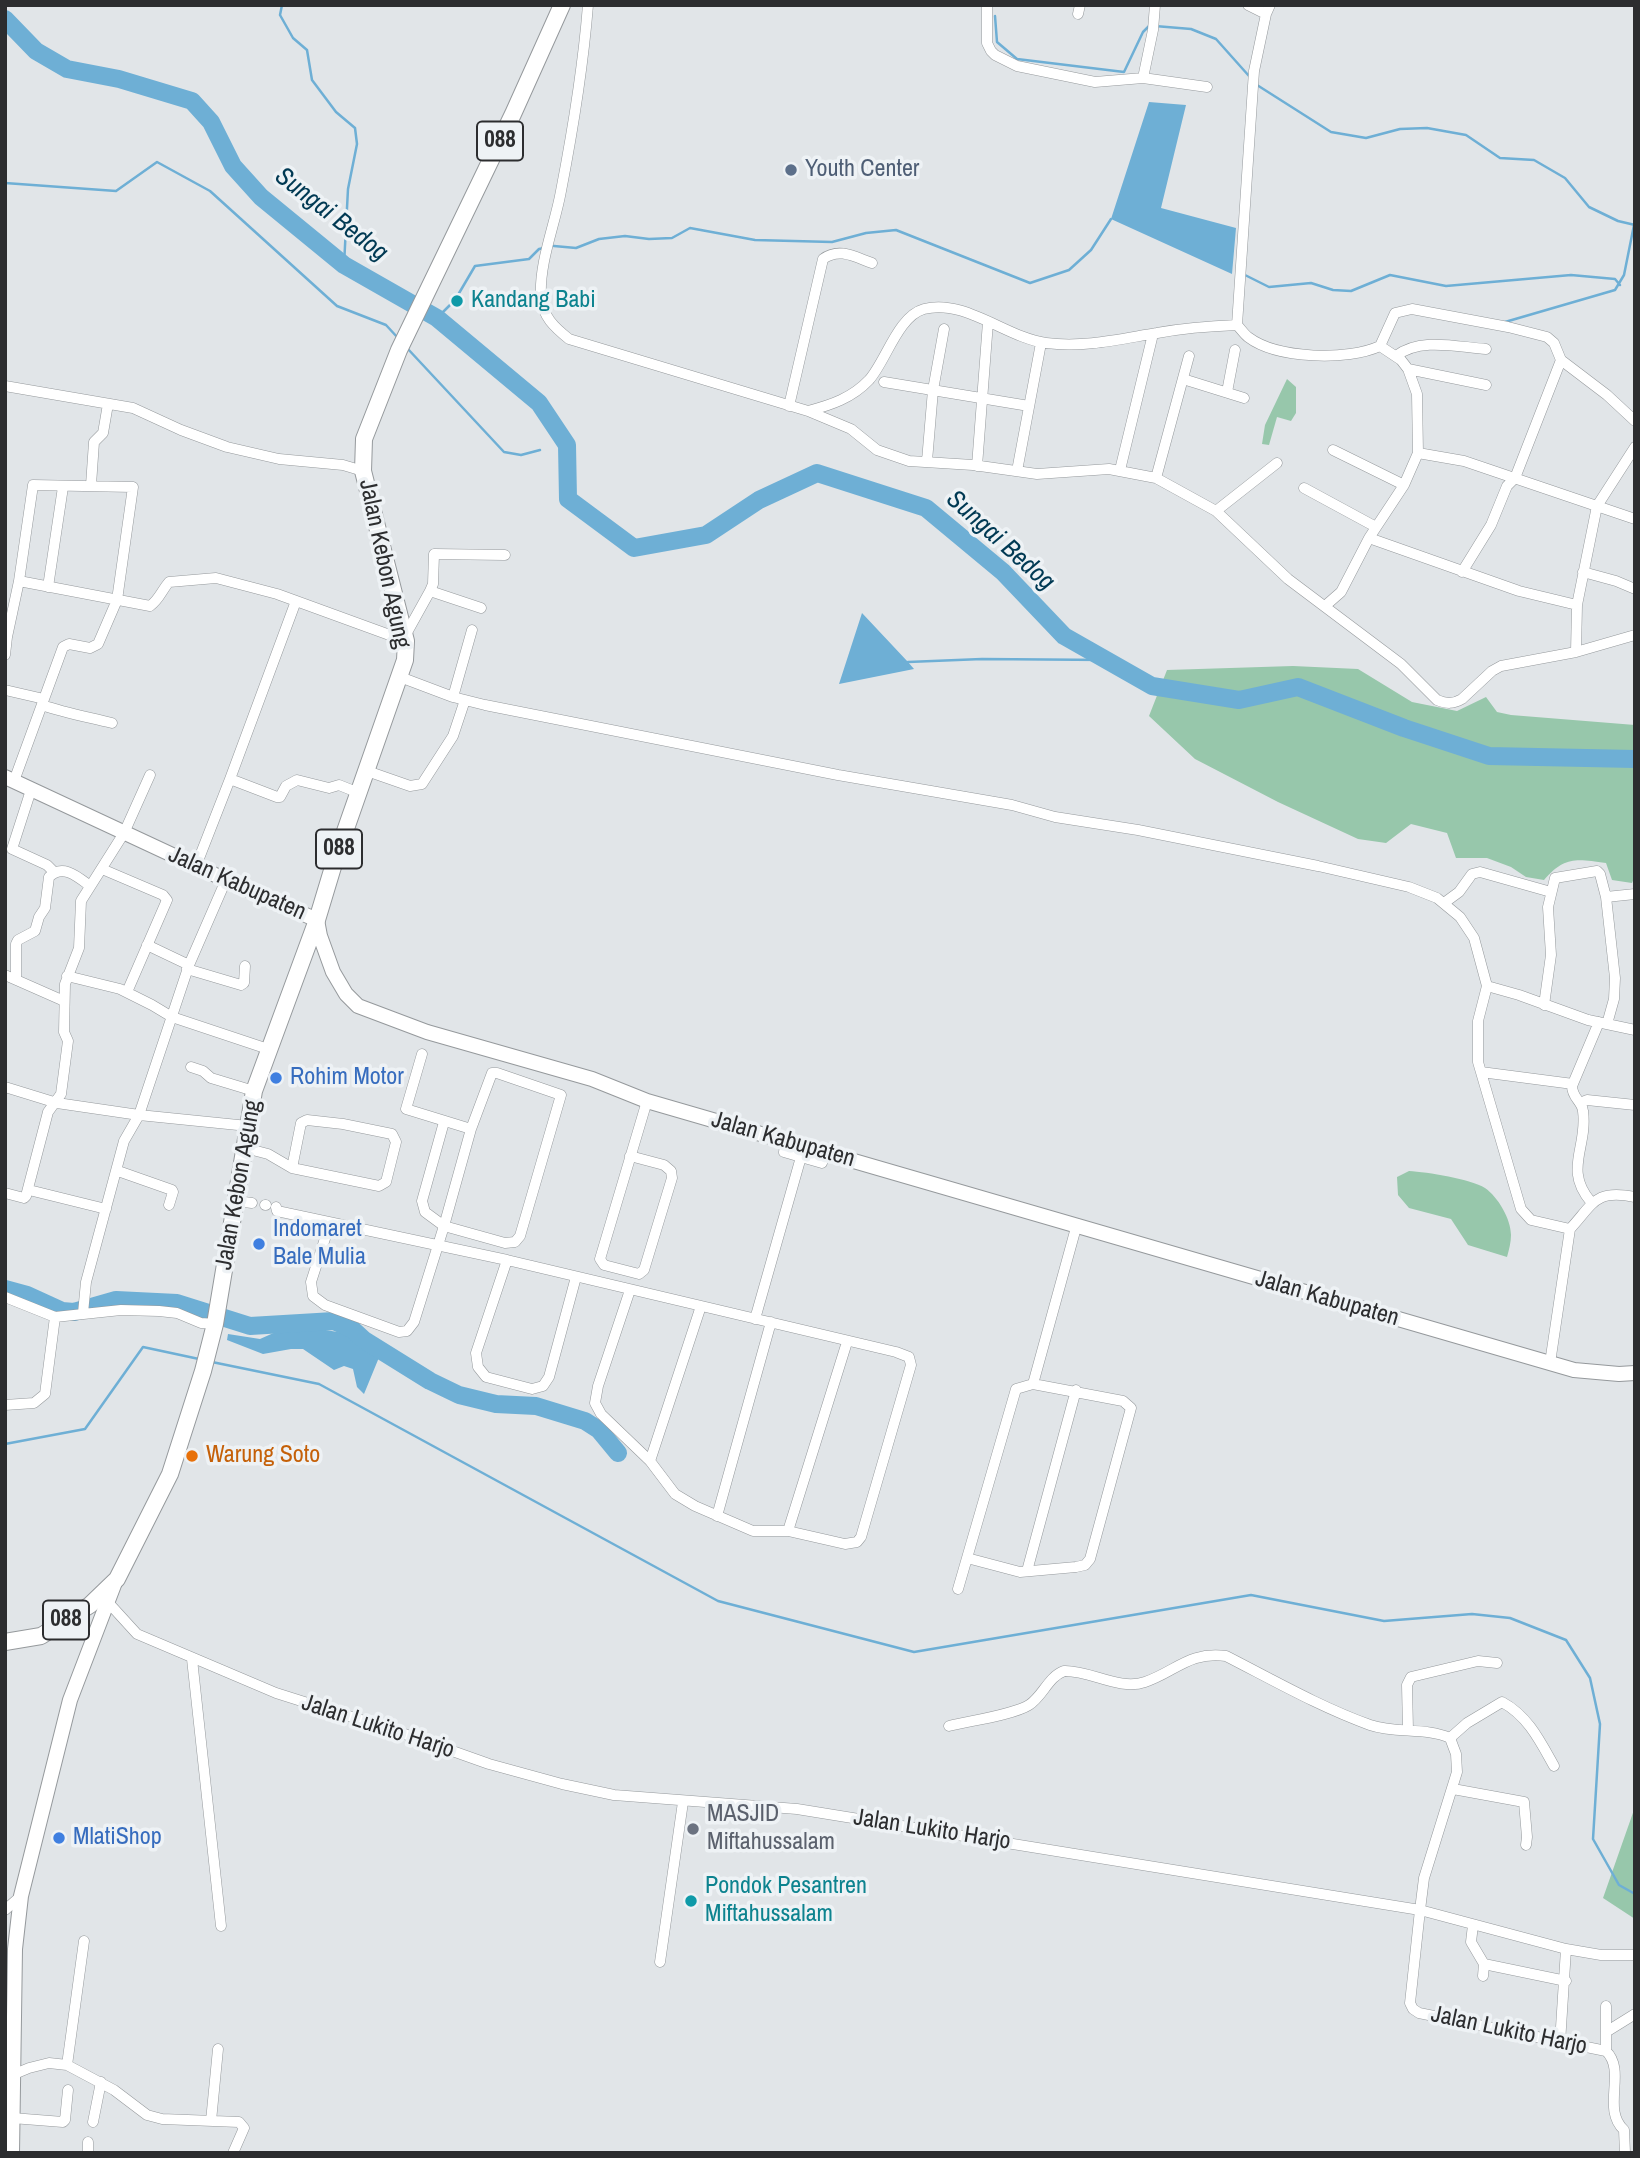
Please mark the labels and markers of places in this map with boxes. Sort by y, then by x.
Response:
place label: Youth Center [805,156,919,184]
marker: Youth Center [783,162,799,178]
place label: Kandang Babi [471,287,596,315]
marker: Kandang Babi [449,293,465,309]
place label: Rohim Motor [290,1064,404,1092]
marker: Rohim Motor [268,1070,284,1086]
place label: Indomaret Bale Mulia [273,1216,366,1272]
marker: Indomaret Bale Mulia [251,1236,267,1252]
place label: Warung Soto [206,1442,320,1470]
marker: Warung Soto [184,1448,200,1464]
place label: MASJID Miftahussalam [707,1801,835,1857]
marker: MASJID Miftahussalam [685,1821,701,1837]
place label: MlatiShop [73,1824,162,1852]
marker: MlatiShop [51,1830,67,1846]
place label: Pondok Pesantren Miftahussalam [705,1873,867,1929]
marker: Pondok Pesantren Miftahussalam [683,1893,699,1909]

